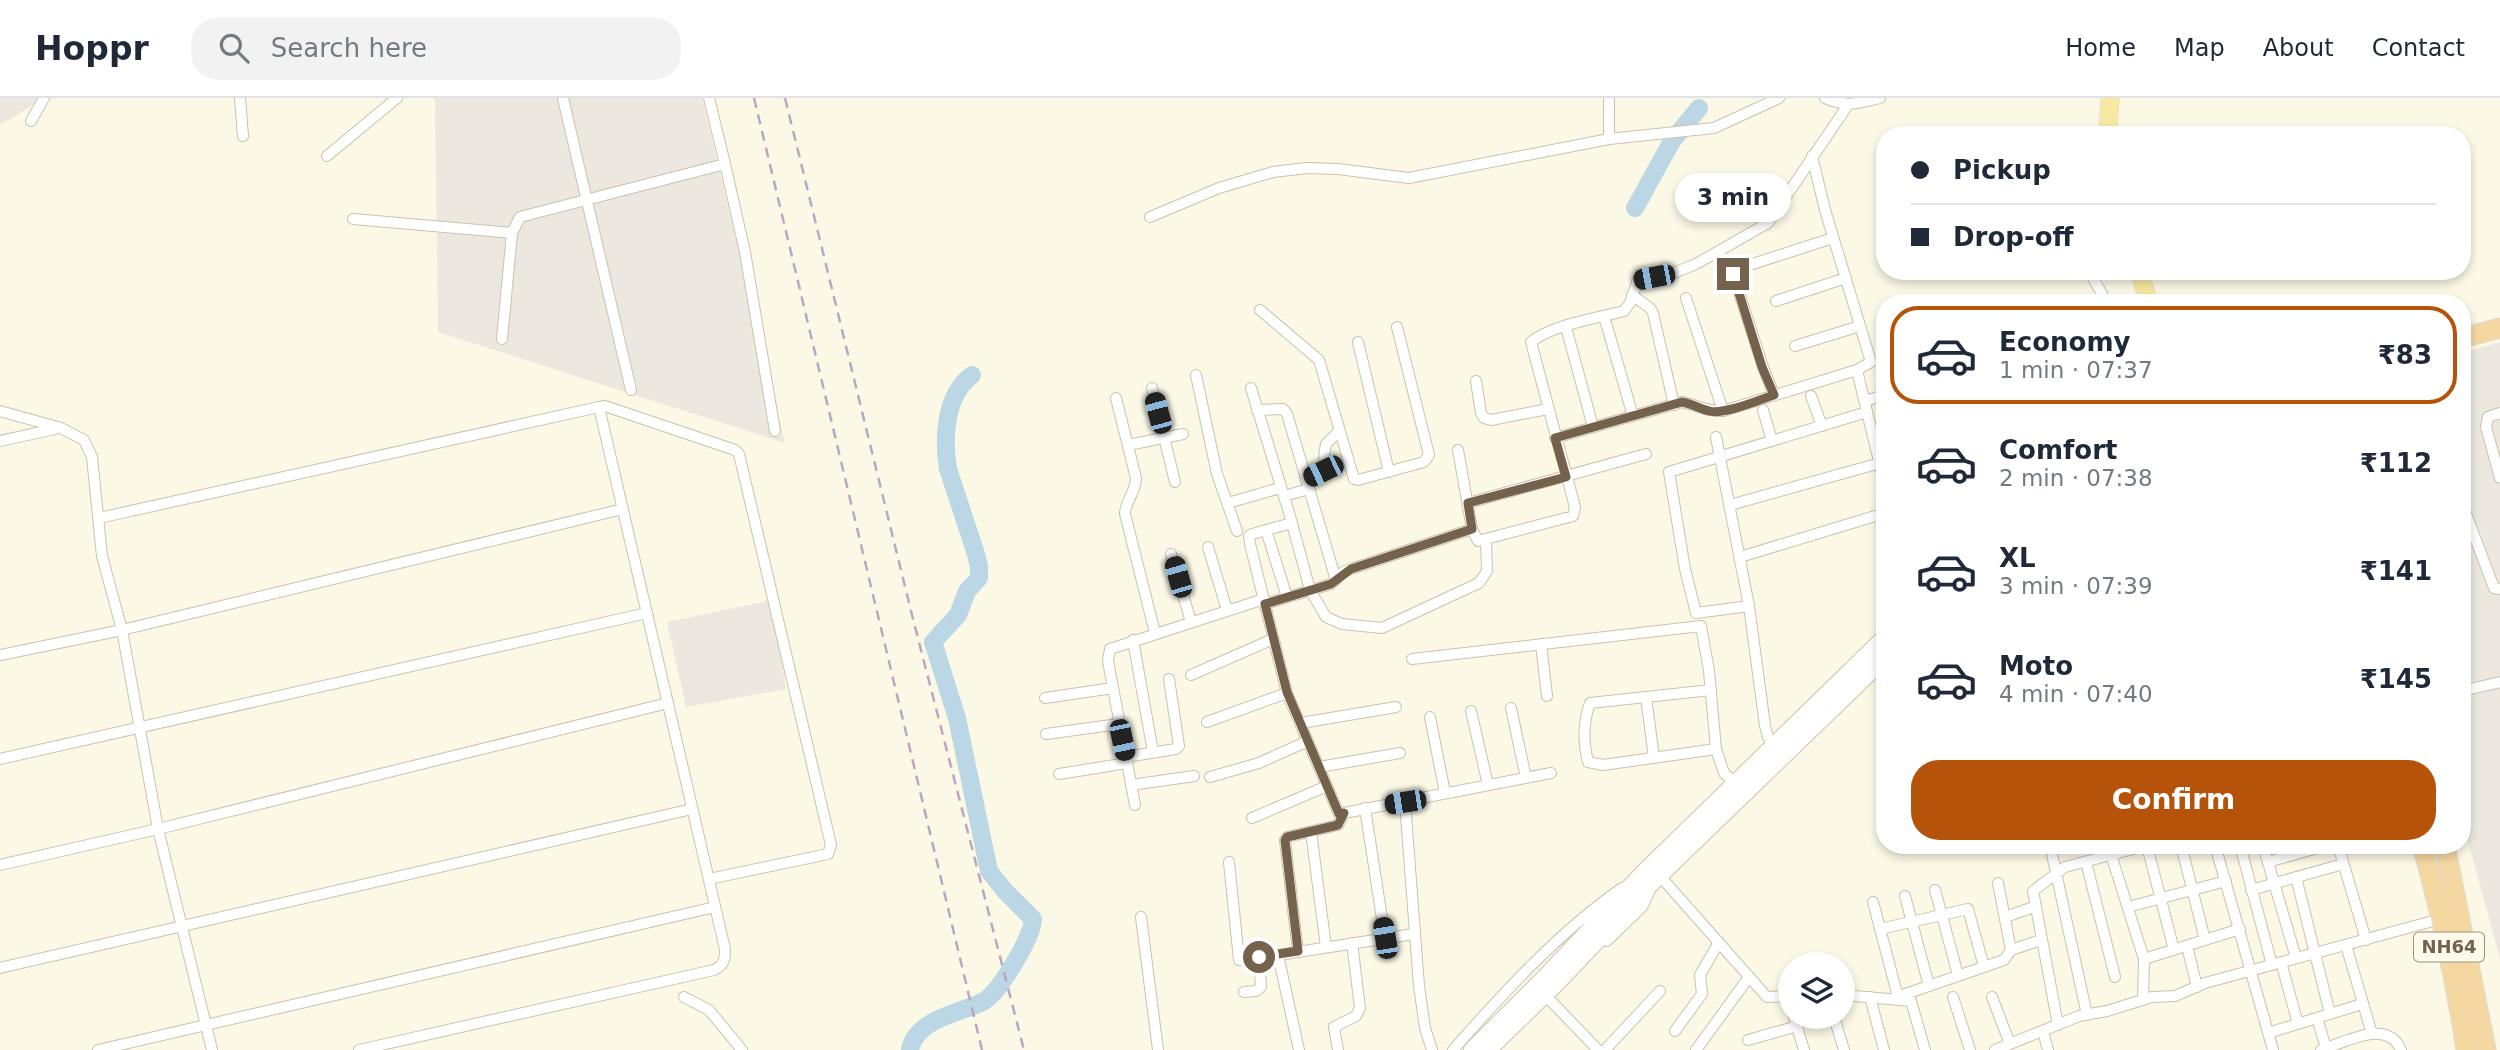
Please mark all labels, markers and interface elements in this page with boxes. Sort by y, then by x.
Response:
search box [191,17,681,80]
text: Hoppr [35,29,149,68]
icon: search [215,29,253,67]
text: Search here [271,33,427,63]
text: Home [2065,34,2136,62]
text: Map [2174,34,2225,62]
text: About [2263,34,2334,62]
text: Contact [2372,34,2465,62]
text: Pickup [1953,155,2051,185]
callout: 3 min [1675,172,1791,222]
text: 3 min [1697,184,1769,210]
text: Drop-off [1953,222,2074,252]
route end [1717,258,1749,290]
car [1632,263,1677,291]
icon: car [1915,324,1978,387]
text: Economy [1999,327,2130,357]
text: ₹83 [2378,340,2432,370]
text: 1 min · 07:37 [1999,357,2153,383]
car [1143,390,1174,436]
icon: car [1915,432,1978,495]
text: Comfort [1999,435,2117,465]
text: ₹112 [2360,448,2432,478]
car [1300,452,1347,490]
text: 2 min · 07:38 [1999,465,2153,491]
icon: car [1915,540,1978,603]
text: XL [1999,543,2036,573]
car [1163,554,1194,600]
text: ₹141 [2360,556,2432,586]
text: 3 min · 07:39 [1999,573,2153,599]
icon: car [1915,648,1978,711]
text: Moto [1999,651,2073,681]
text: ₹145 [2360,664,2432,694]
text: 4 min · 07:40 [1999,681,2153,707]
car [1108,717,1137,763]
button: Confirm [1911,760,2436,840]
car [1383,788,1428,816]
car [1372,916,1399,960]
road number: NH64 [2414,932,2484,962]
route start [1243,941,1275,973]
map controls [1778,952,1855,1029]
button: layers [1778,952,1855,1029]

